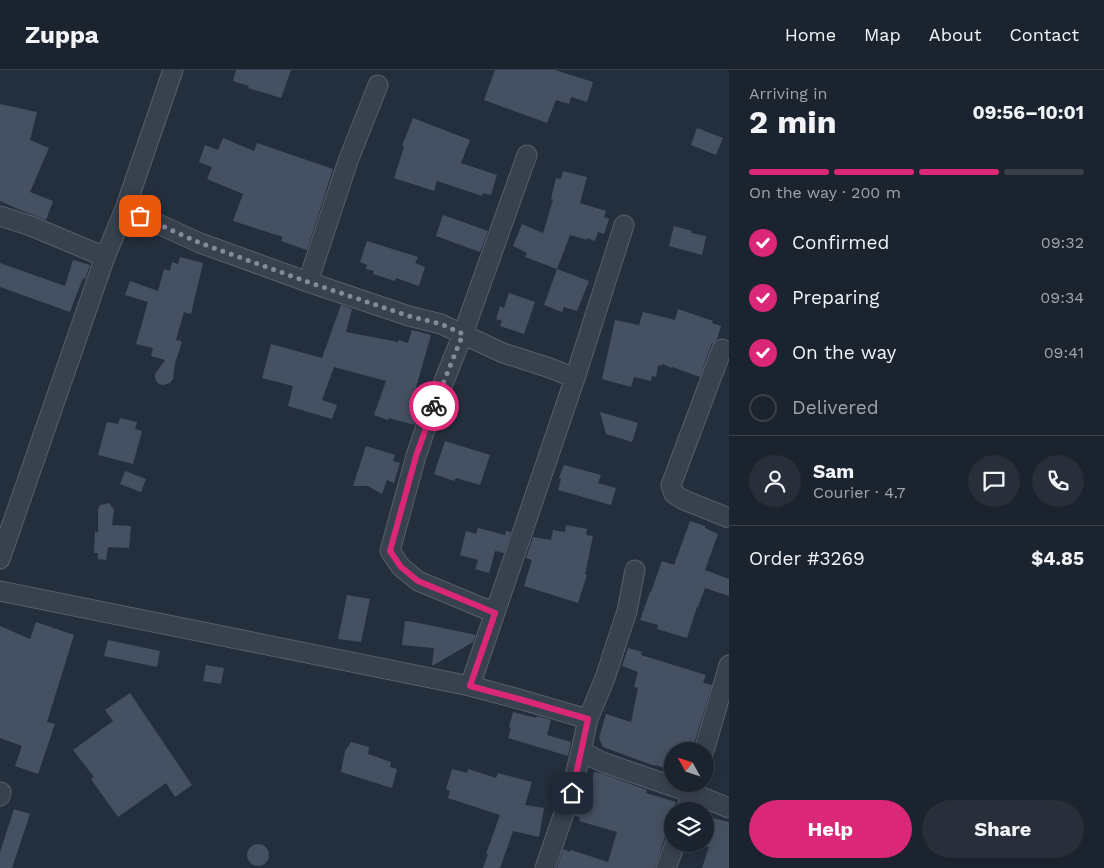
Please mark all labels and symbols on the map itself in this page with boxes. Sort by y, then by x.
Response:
pin [119,195,161,237]
courier [409,381,459,431]
north arrow [664,742,714,792]
pin [551,772,593,814]

